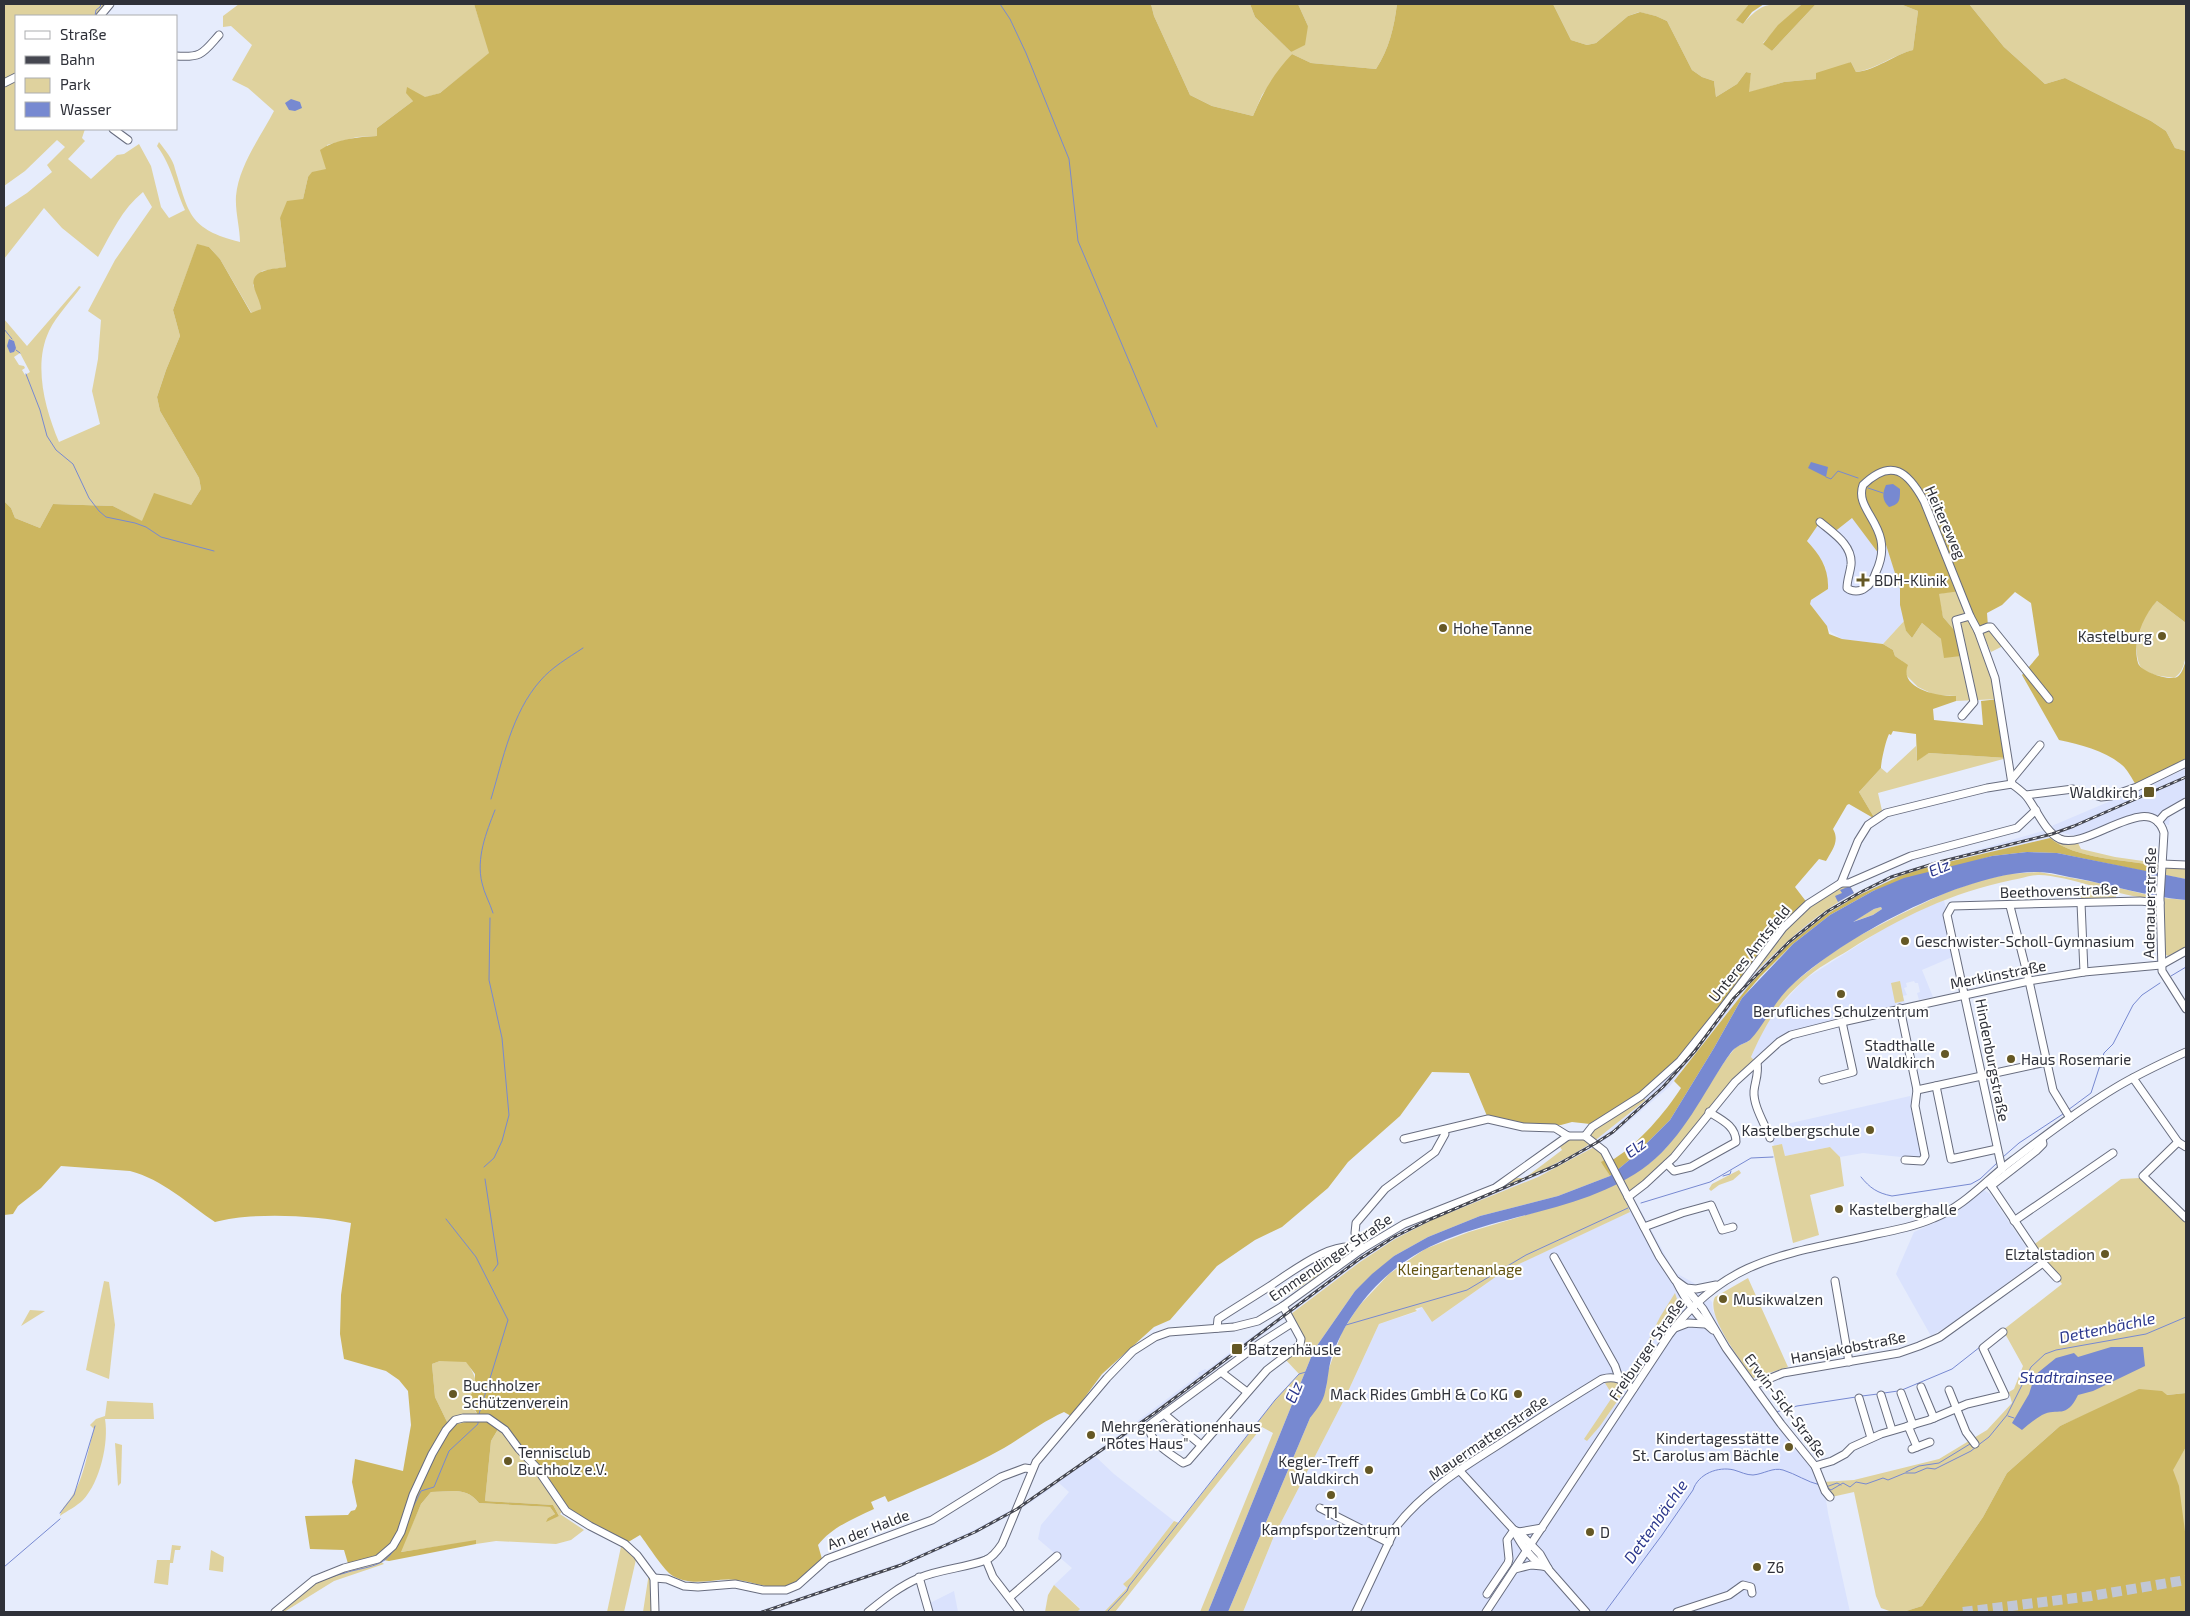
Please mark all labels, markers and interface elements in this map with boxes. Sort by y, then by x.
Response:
legend [15,15,178,130]
text: Straße [60,25,106,43]
text: Bahn [60,50,95,68]
text: Park [60,75,91,93]
text: Wasser [60,100,112,118]
street label: Heitereweg [1922,483,1970,562]
place label: BDH-Klinik [1874,571,1947,589]
marker: BDH-Klinik [1856,573,1870,587]
place label: Hohe Tanne [1453,619,1532,637]
marker: Hohe Tanne [1437,622,1449,634]
place label: Kastelburg [2078,627,2153,645]
marker: Kastelburg [2156,630,2168,642]
place label: Waldkirch [2069,783,2138,801]
marker: Waldkirch [2142,785,2156,799]
street label: Adenauerstraße [2139,847,2159,959]
water label: Elz [1925,854,1953,880]
street label: Beethovenstraße [1999,879,2119,901]
street label: Unteres Amtsfeld [1704,901,1794,1005]
place label: Geschwister-Scholl-Gymnasium [1915,932,2134,950]
marker: Geschwister-Scholl-Gymnasium [1899,935,1911,947]
street label: Merklinstraße [1948,956,2048,992]
marker: Berufliches Schulzentrum [1835,988,1847,1000]
street label: Hindenburgstraße [1972,997,2014,1123]
place label: Berufliches Schulzentrum [1753,1002,1929,1020]
place label: Stadthalle Waldkirch [1864,1036,1935,1071]
marker: Stadthalle Waldkirch [1939,1048,1951,1060]
place label: Haus Rosemarie [2021,1050,2131,1068]
marker: Haus Rosemarie [2005,1053,2017,1065]
place label: Kastelbergschule [1741,1121,1860,1139]
marker: Kastelbergschule [1864,1124,1876,1136]
water label: Elz [1621,1133,1649,1161]
place label: Kastelberghalle [1849,1200,1957,1218]
marker: Kastelberghalle [1833,1203,1845,1215]
street label: Emmendinger Straße [1265,1209,1395,1305]
place label: Elztalstadion [2005,1245,2095,1263]
marker: Elztalstadion [2099,1248,2111,1260]
park label: Kleingartenanlage [1398,1260,1522,1278]
place label: Musikwalzen [1733,1290,1823,1308]
marker: Musikwalzen [1717,1293,1729,1305]
street label: Freiburger Straße [1604,1295,1688,1403]
water label: Dettenbächle [2057,1307,2157,1346]
street label: Hansjakobstraße [1789,1327,1907,1368]
place label: Batzenhäusle [1248,1340,1341,1358]
marker: Batzenhäusle [1230,1342,1244,1356]
street label: Erwin-Sick-Straße [1741,1349,1831,1461]
water label: Stadtrainsee [2019,1367,2113,1386]
place label: Buchholzer Schützenverein [463,1376,568,1411]
water label: Elz [1280,1378,1306,1406]
place label: Mack Rides GmbH & Co KG [1330,1385,1508,1403]
marker: Buchholzer Schützenverein [447,1388,459,1400]
marker: Mack Rides GmbH & Co KG [1512,1388,1524,1400]
street label: Mauermattenstraße [1425,1391,1551,1483]
place label: Mehrgenerationenhaus "Rotes Haus" [1101,1417,1261,1452]
marker: Mehrgenerationenhaus "Rotes Haus" [1085,1429,1097,1441]
place label: Kindertagesstätte St. Carolus am Bächle [1632,1429,1779,1464]
marker: Kindertagesstätte St. Carolus am Bächle [1783,1441,1795,1453]
place label: Tennisclub Buchholz e.V. [518,1443,607,1478]
place label: Kegler-Treff Waldkirch [1278,1452,1359,1487]
marker: Tennisclub Buchholz e.V. [502,1455,514,1467]
marker: Kegler-Treff Waldkirch [1363,1464,1375,1476]
water label: Dettenbächle [1619,1475,1691,1566]
marker: T1 Kampfsportzentrum [1325,1489,1337,1501]
place label: T1 Kampfsportzentrum [1261,1503,1401,1538]
street label: An der Halde [824,1505,912,1553]
place label: D [1600,1523,1610,1541]
marker: D [1584,1526,1596,1538]
place label: Z6 [1767,1558,1784,1576]
marker: Z6 [1751,1561,1763,1573]

